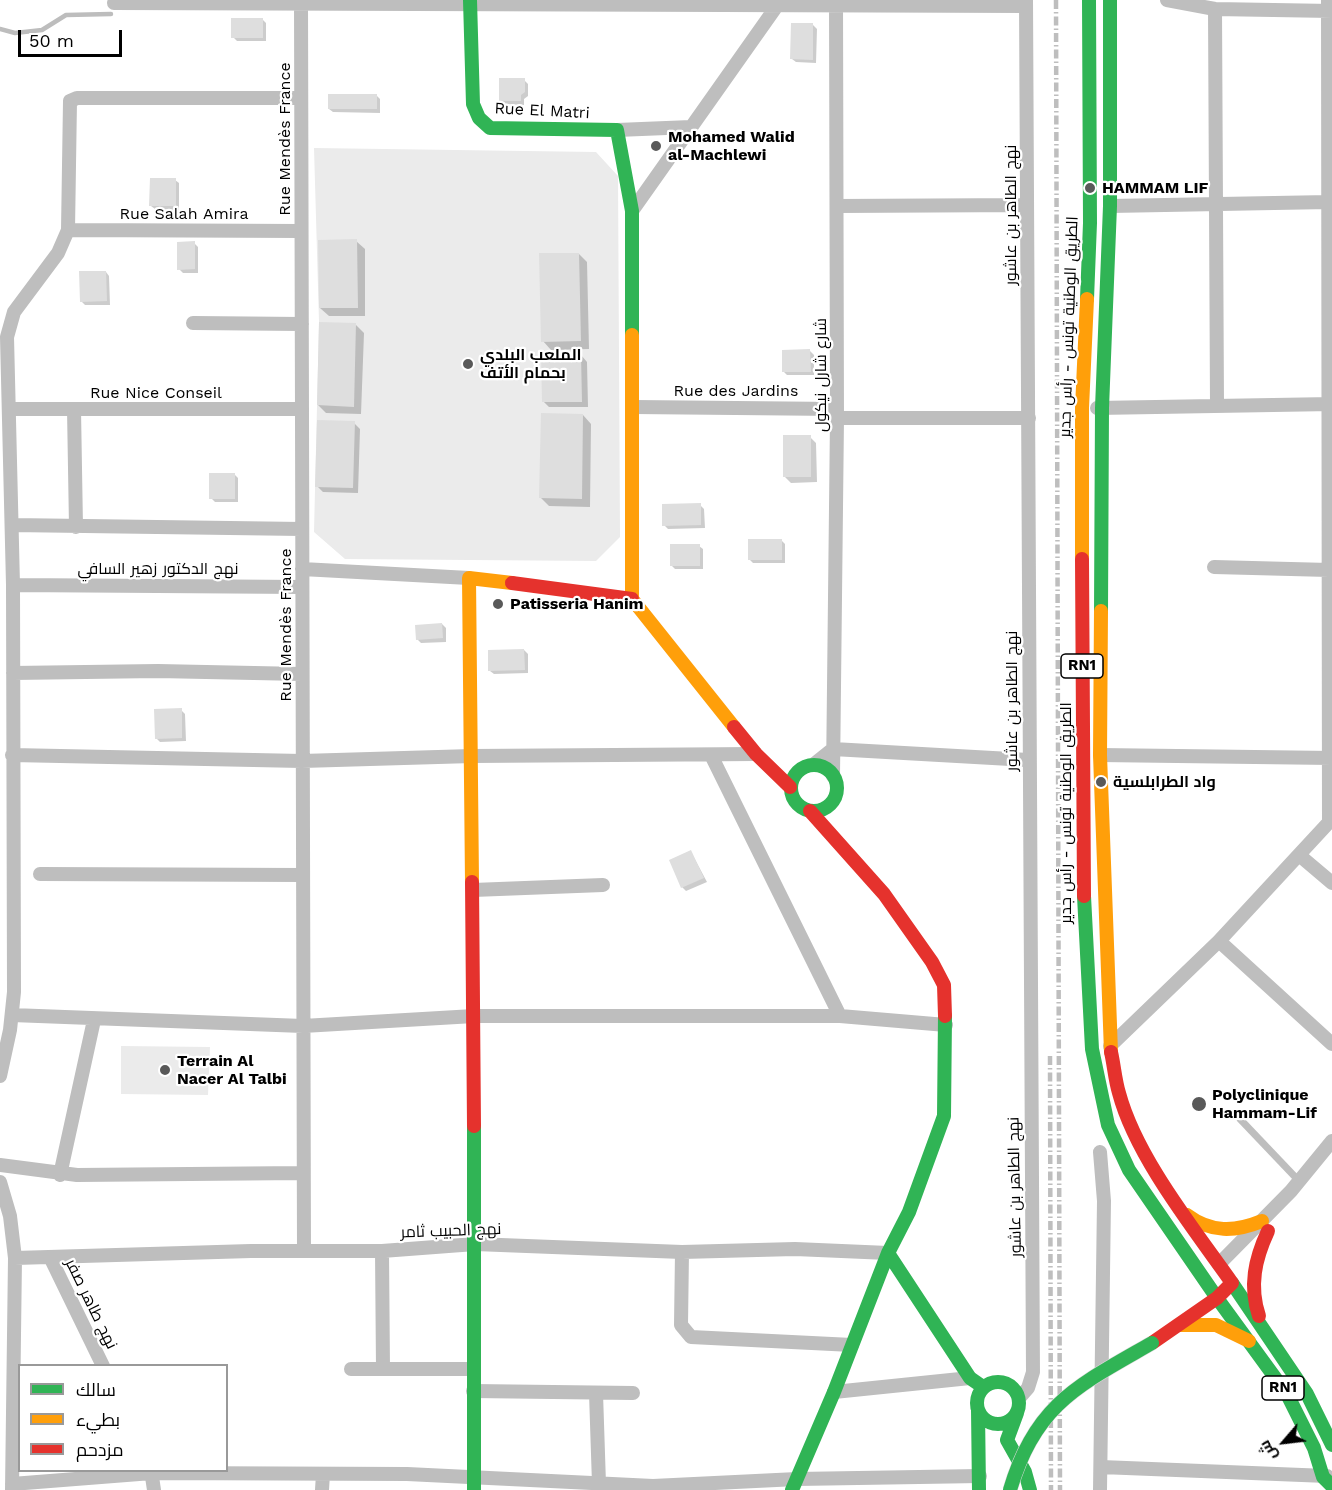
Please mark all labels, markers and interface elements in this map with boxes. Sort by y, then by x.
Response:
scale bar [21,18,124,56]
text: 50 m [29,30,74,51]
street label: Rue Mendès France [275,62,295,216]
street label: Rue El Matri [494,99,590,123]
place label: Mohamed Walid al-Machlewi [668,127,795,165]
marker: Mohamed Walid al-Machlewi [649,139,663,153]
street label: نهج الطاهر بن عاشور [1001,145,1021,285]
place label: HAMMAM LIF [1102,178,1208,198]
marker: HAMMAM LIF [1083,181,1097,195]
street label: Rue Salah Amira [120,204,248,224]
street label: الطريق الوطنية تونس - رأس جدير [1056,216,1082,438]
street label: شارع شارل نيكول [811,318,831,432]
place label: الملعب البلدي بحمام الأتف [480,345,581,383]
marker: الملعب البلدي بحمام الأتف [461,357,475,371]
street label: Rue des Jardins [674,381,798,401]
street label: Rue Nice Conseil [90,383,222,403]
street label: Rue Mendès France [276,548,296,702]
street label: نهج الدكتور زهير السافي [78,559,238,579]
place label: Patisseria Hanim [510,594,644,614]
marker: Patisseria Hanim [491,597,505,611]
street label: نهج الطاهر بن عاشور [1002,631,1022,771]
road number: RN1 [1061,654,1103,678]
street label: الطريق الوطنية تونس - رأس جدير [1056,702,1076,924]
place label: واد الطرابلسية [1113,772,1216,792]
marker: واد الطرابلسية [1094,775,1108,789]
place label: Terrain Al Nacer Al Talbi [177,1051,287,1089]
marker: Terrain Al Nacer Al Talbi [158,1063,172,1077]
place label: Polyclinique Hammam-Lif [1212,1085,1317,1123]
marker: Polyclinique Hammam-Lif [1190,1095,1208,1113]
street label: نهج الطاهر بن عاشور [1004,1117,1026,1257]
street label: نهج الحبيب ثامر [400,1220,502,1242]
street label: نهج طاهر صفر [61,1256,121,1352]
legend [18,1364,228,1472]
road number: RN1 [1262,1376,1304,1400]
text: سالك [76,1379,116,1400]
text: بطيء [76,1409,120,1430]
north arrow [1254,1412,1314,1472]
text: ش [1254,1437,1281,1464]
text: مزدحم [76,1439,124,1460]

